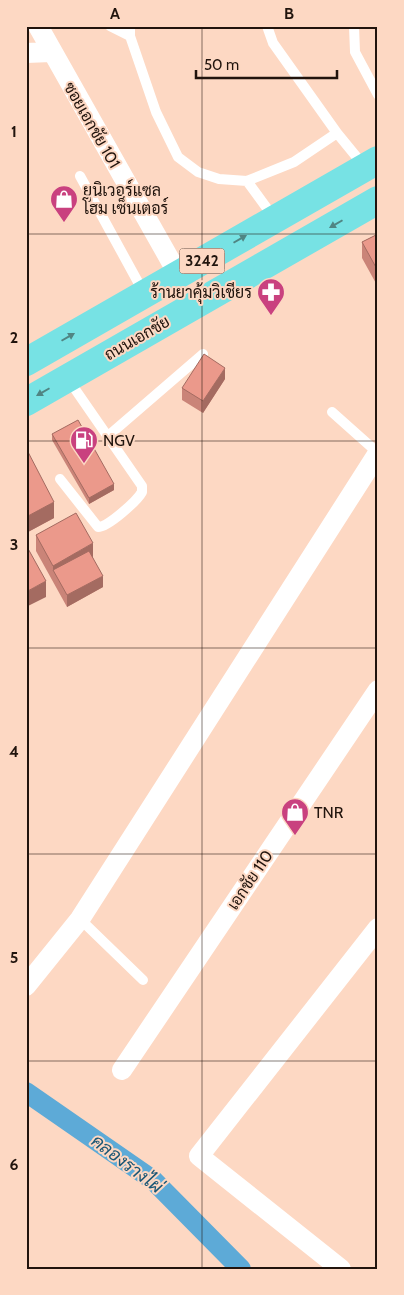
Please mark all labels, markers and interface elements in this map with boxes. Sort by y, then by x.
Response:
text: A [110,4,120,23]
text: B [284,4,294,23]
scale bar [196,48,338,80]
text: 50 m [204,56,239,74]
street label: ซอยเอกชัย 101 [60,78,125,171]
text: 1 [11,122,17,141]
place label: ยูนิเวอร์แซล โฮม เซ็นเตอร์ [82,178,169,218]
shop icon: ยูนิเวอร์แซล โฮม เซ็นเตอร์ [49,184,79,223]
one-way arrow [328,220,343,228]
one-way arrow [233,234,246,243]
road number: 3242 [180,248,224,274]
pharmacy icon: ร้านยาคุ้มวิเชียร [256,277,286,316]
place label: ร้านยาคุ้มวิเชียร [150,281,252,304]
street label: ถนนเอกชัย [101,311,173,364]
text: 2 [10,328,18,347]
one-way arrow [61,333,76,341]
one-way arrow [36,388,50,397]
fuel station icon: NGV [69,425,99,464]
place label: NGV [103,431,135,450]
text: 3 [10,535,18,554]
text: 4 [9,742,19,761]
shop icon: TNR [280,797,310,836]
place label: TNR [314,803,344,822]
street label: เอกชัย 110 [222,846,277,913]
text: 5 [10,948,18,967]
water label: คลองรางไผ่ [87,1128,169,1199]
text: 6 [10,1155,19,1174]

